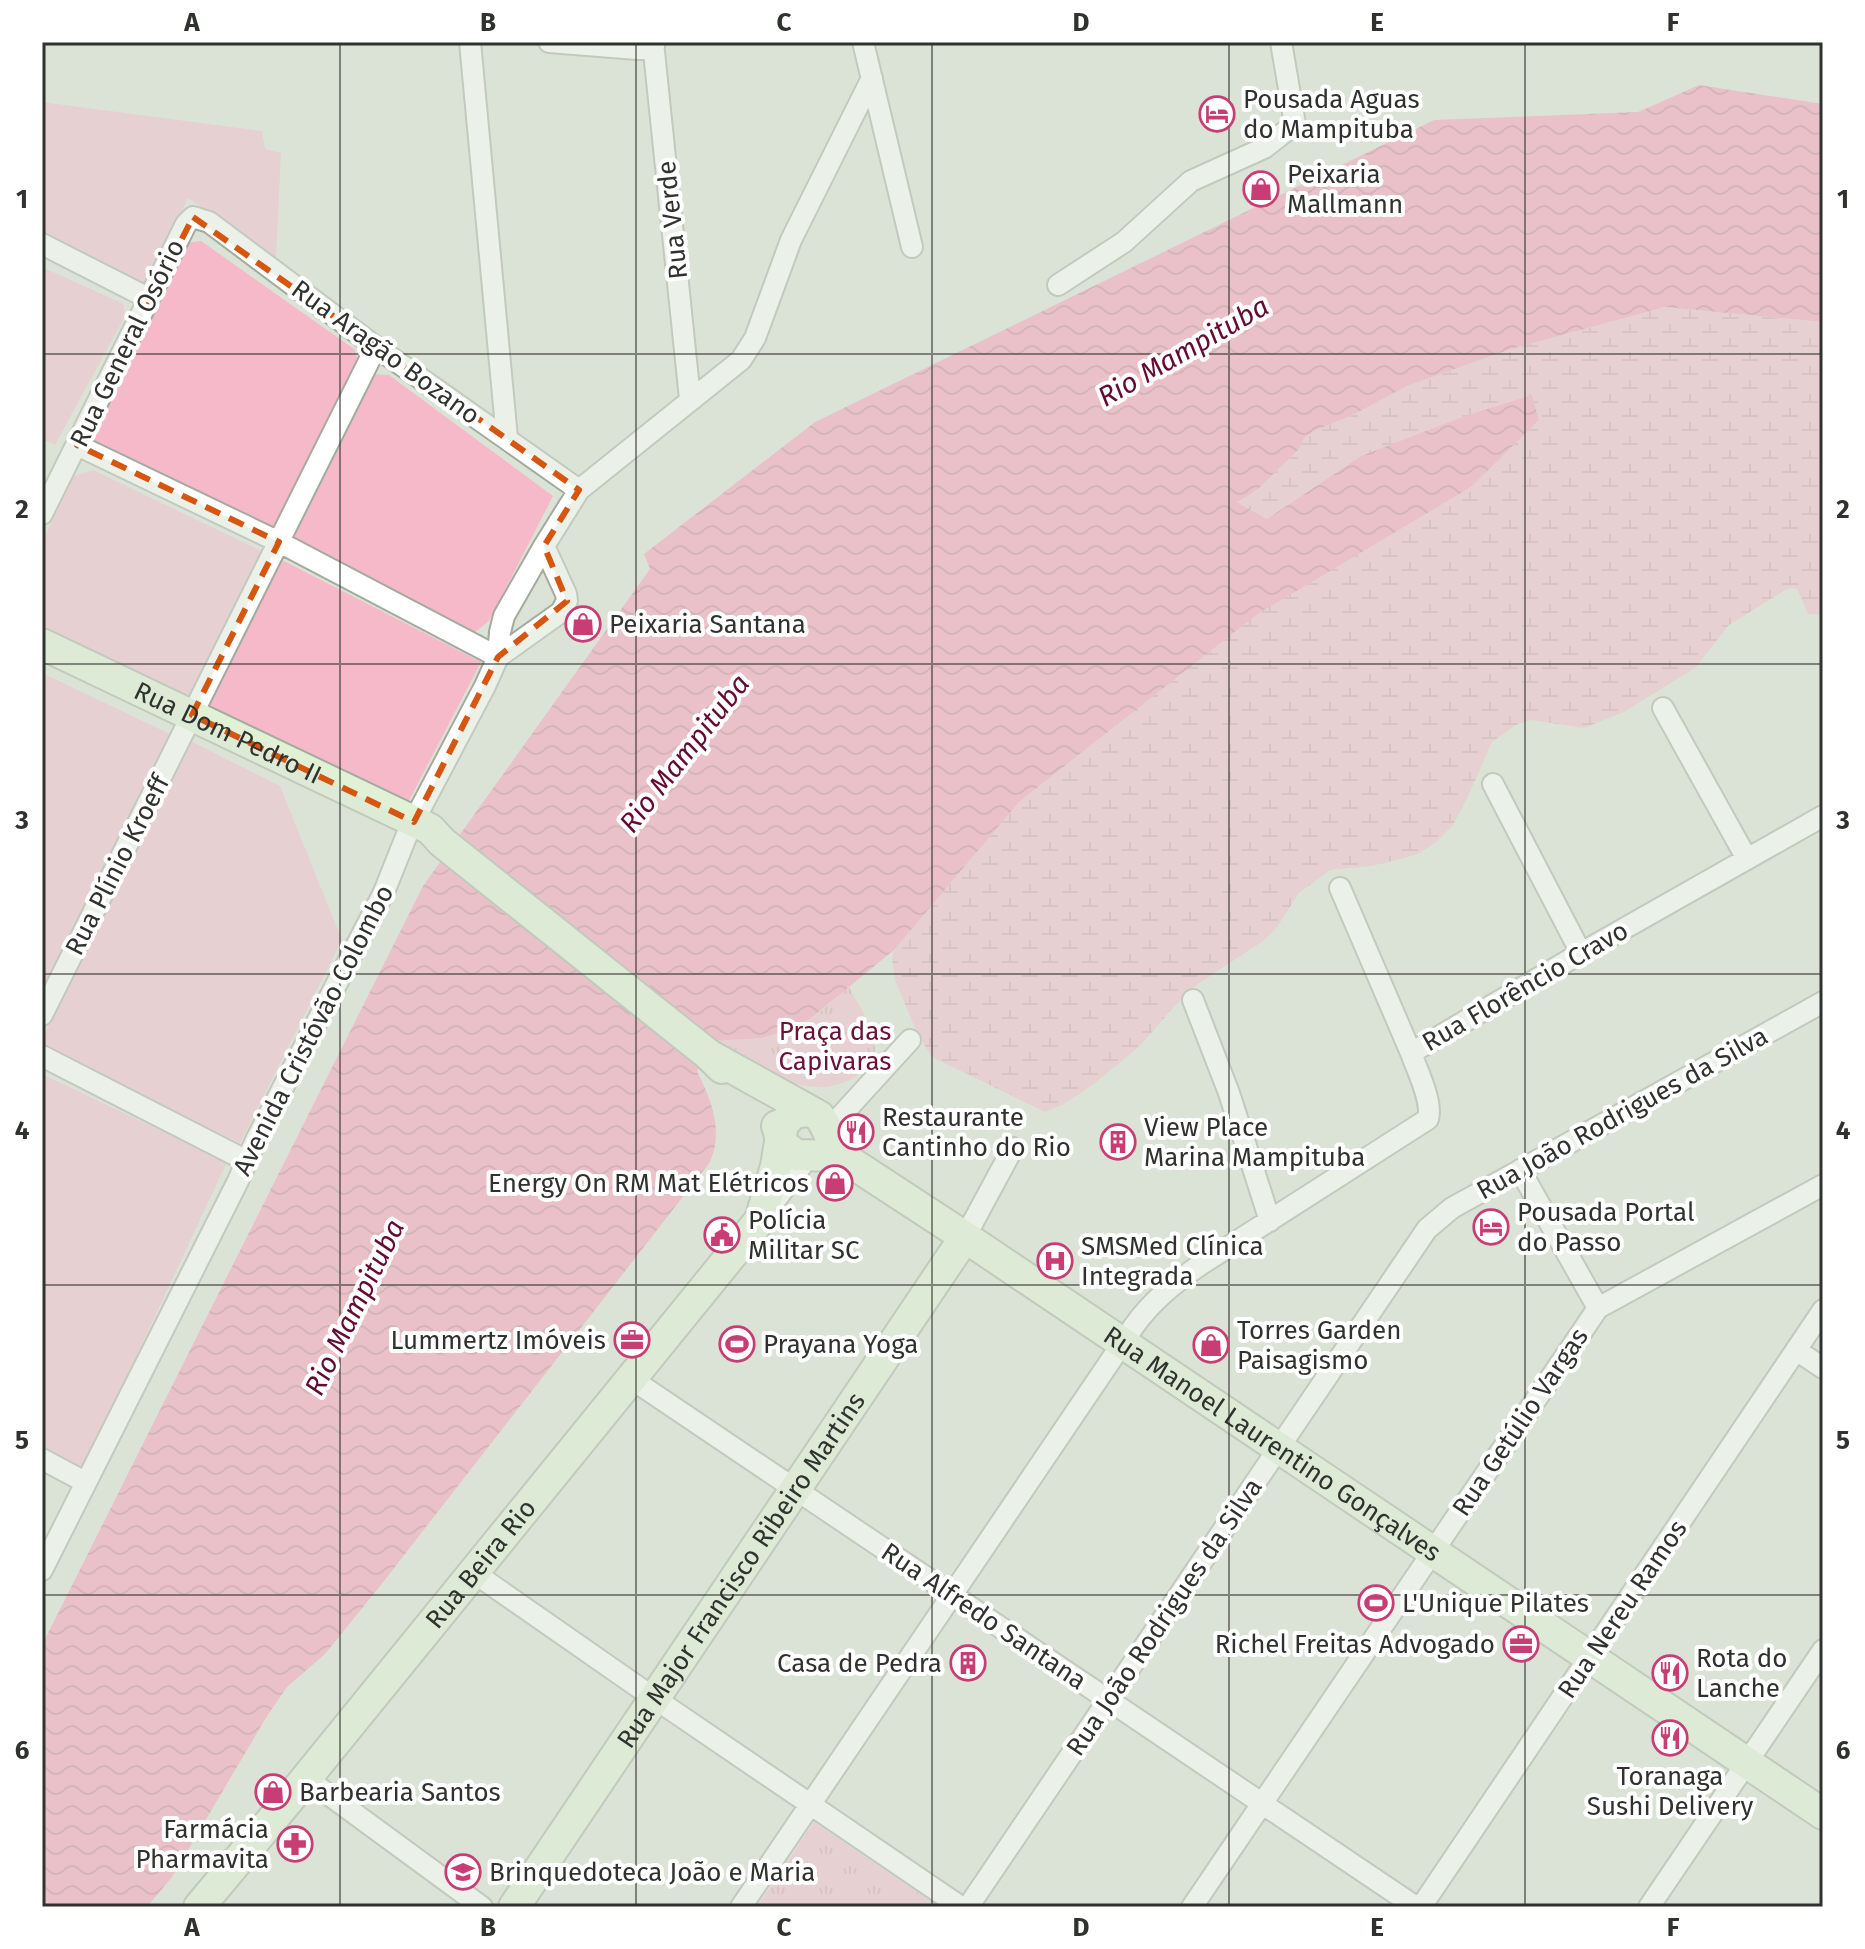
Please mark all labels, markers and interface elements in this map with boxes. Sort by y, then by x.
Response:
text: A [183,7,200,38]
text: B [480,7,496,38]
text: C [777,7,792,38]
text: D [1073,7,1090,38]
text: E [1370,7,1384,38]
text: F [1667,7,1680,38]
place label: Pousada Aguas do Mampituba [1243,84,1420,145]
hotel icon: Pousada Aguas do Mampituba [1198,95,1236,133]
street label: Rua Verde [651,159,694,281]
place label: Peixaria Mallmann [1287,159,1403,220]
shop icon: Peixaria Mallmann [1242,170,1280,208]
text: 1 [16,184,28,215]
text: 1 [1837,184,1849,215]
street label: Rua General Osório [64,234,191,452]
street label: Rua Aragão Bozano [285,274,486,431]
water label: Rio Mampituba [1092,289,1274,414]
text: 2 [15,494,29,525]
text: 2 [1836,494,1850,525]
shop icon: Peixaria Santana [564,605,602,643]
place label: Peixaria Santana [609,609,806,640]
water label: Rio Mampituba [612,668,756,839]
street label: Rua Dom Pedro II [129,675,326,791]
street label: Rua Plínio Kroeff [59,768,177,960]
text: 3 [14,805,29,836]
text: 3 [1835,805,1850,836]
street label: Avenida Cristóvão Colombo [227,880,400,1181]
street label: Rua Florêncio Cravo [1417,915,1634,1058]
park label: Praça das Capivaras [779,1016,891,1077]
street label: Rua João Rodrigues da Silva [1471,1020,1773,1206]
place label: Restaurante Cantinho do Rio [882,1102,1071,1163]
place label: View Place Marina Mampituba [1144,1112,1365,1173]
restaurant icon: Restaurante Cantinho do Rio [837,1113,875,1151]
text: 4 [15,1115,30,1146]
text: 4 [1836,1115,1851,1146]
building icon: View Place Marina Mampituba [1099,1123,1137,1161]
shop icon: Energy On RM Mat Elétricos [816,1164,854,1202]
place label: Energy On RM Mat Elétricos [488,1168,809,1199]
place label: Pousada Portal do Passo [1517,1197,1695,1258]
place label: Polícia Militar SC [748,1205,860,1266]
hotel icon: Pousada Portal do Passo [1472,1208,1510,1246]
water label: Rio Mampituba [298,1214,411,1401]
public building icon: Polícia Militar SC [703,1216,741,1254]
place label: SMSMed Clínica Integrada [1081,1231,1264,1292]
hospital icon: SMSMed Clínica Integrada [1036,1242,1074,1280]
place label: Torres Garden Paisagismo [1237,1315,1401,1376]
street label: Rua Manoel Laurentino Gonçalves [1098,1320,1446,1568]
office icon: Lummertz Imóveis [613,1321,651,1359]
street label: Rua Getúlio Vargas [1446,1322,1595,1522]
place label: Lummertz Imóveis [391,1325,606,1356]
sports icon: Prayana Yoga [718,1325,756,1363]
shop icon: Torres Garden Paisagismo [1192,1326,1230,1364]
place label: Prayana Yoga [763,1329,918,1360]
street label: Rua Major Francisco Ribeiro Martins [611,1387,872,1754]
text: 5 [15,1425,29,1456]
text: 5 [1836,1425,1850,1456]
street label: Rua João Rodrigues da Silva [1060,1473,1269,1762]
street label: Rua Beira Rio [419,1493,543,1635]
street label: Rua Nereu Ramos [1551,1514,1694,1704]
street label: Rua Alfredo Santana [875,1536,1092,1696]
sports icon: L'Unique Pilates [1357,1584,1395,1622]
place label: L'Unique Pilates [1402,1588,1589,1619]
office icon: Richel Freitas Advogado [1502,1625,1540,1663]
place label: Richel Freitas Advogado [1215,1629,1495,1660]
place label: Rota do Lanche [1696,1643,1788,1704]
building icon: Casa de Pedra [949,1644,987,1682]
place label: Casa de Pedra [777,1648,942,1679]
restaurant icon: Rota do Lanche [1651,1654,1689,1692]
restaurant icon: Toranaga Sushi Delivery [1651,1719,1689,1757]
text: 6 [15,1735,30,1766]
text: 6 [1836,1735,1851,1766]
place label: Toranaga Sushi Delivery [1587,1761,1753,1822]
shop icon: Barbearia Santos [254,1773,292,1811]
place label: Barbearia Santos [299,1777,501,1808]
place label: Farmácia Pharmavita [135,1814,269,1875]
pharmacy icon: Farmácia Pharmavita [276,1825,314,1863]
school or university icon: Brinquedoteca João e Maria [444,1853,482,1891]
place label: Brinquedoteca João e Maria [489,1857,815,1888]
text: A [183,1912,200,1943]
text: B [480,1912,496,1943]
text: C [777,1912,792,1943]
text: D [1073,1912,1090,1943]
text: E [1370,1912,1384,1943]
text: F [1667,1912,1680,1943]

